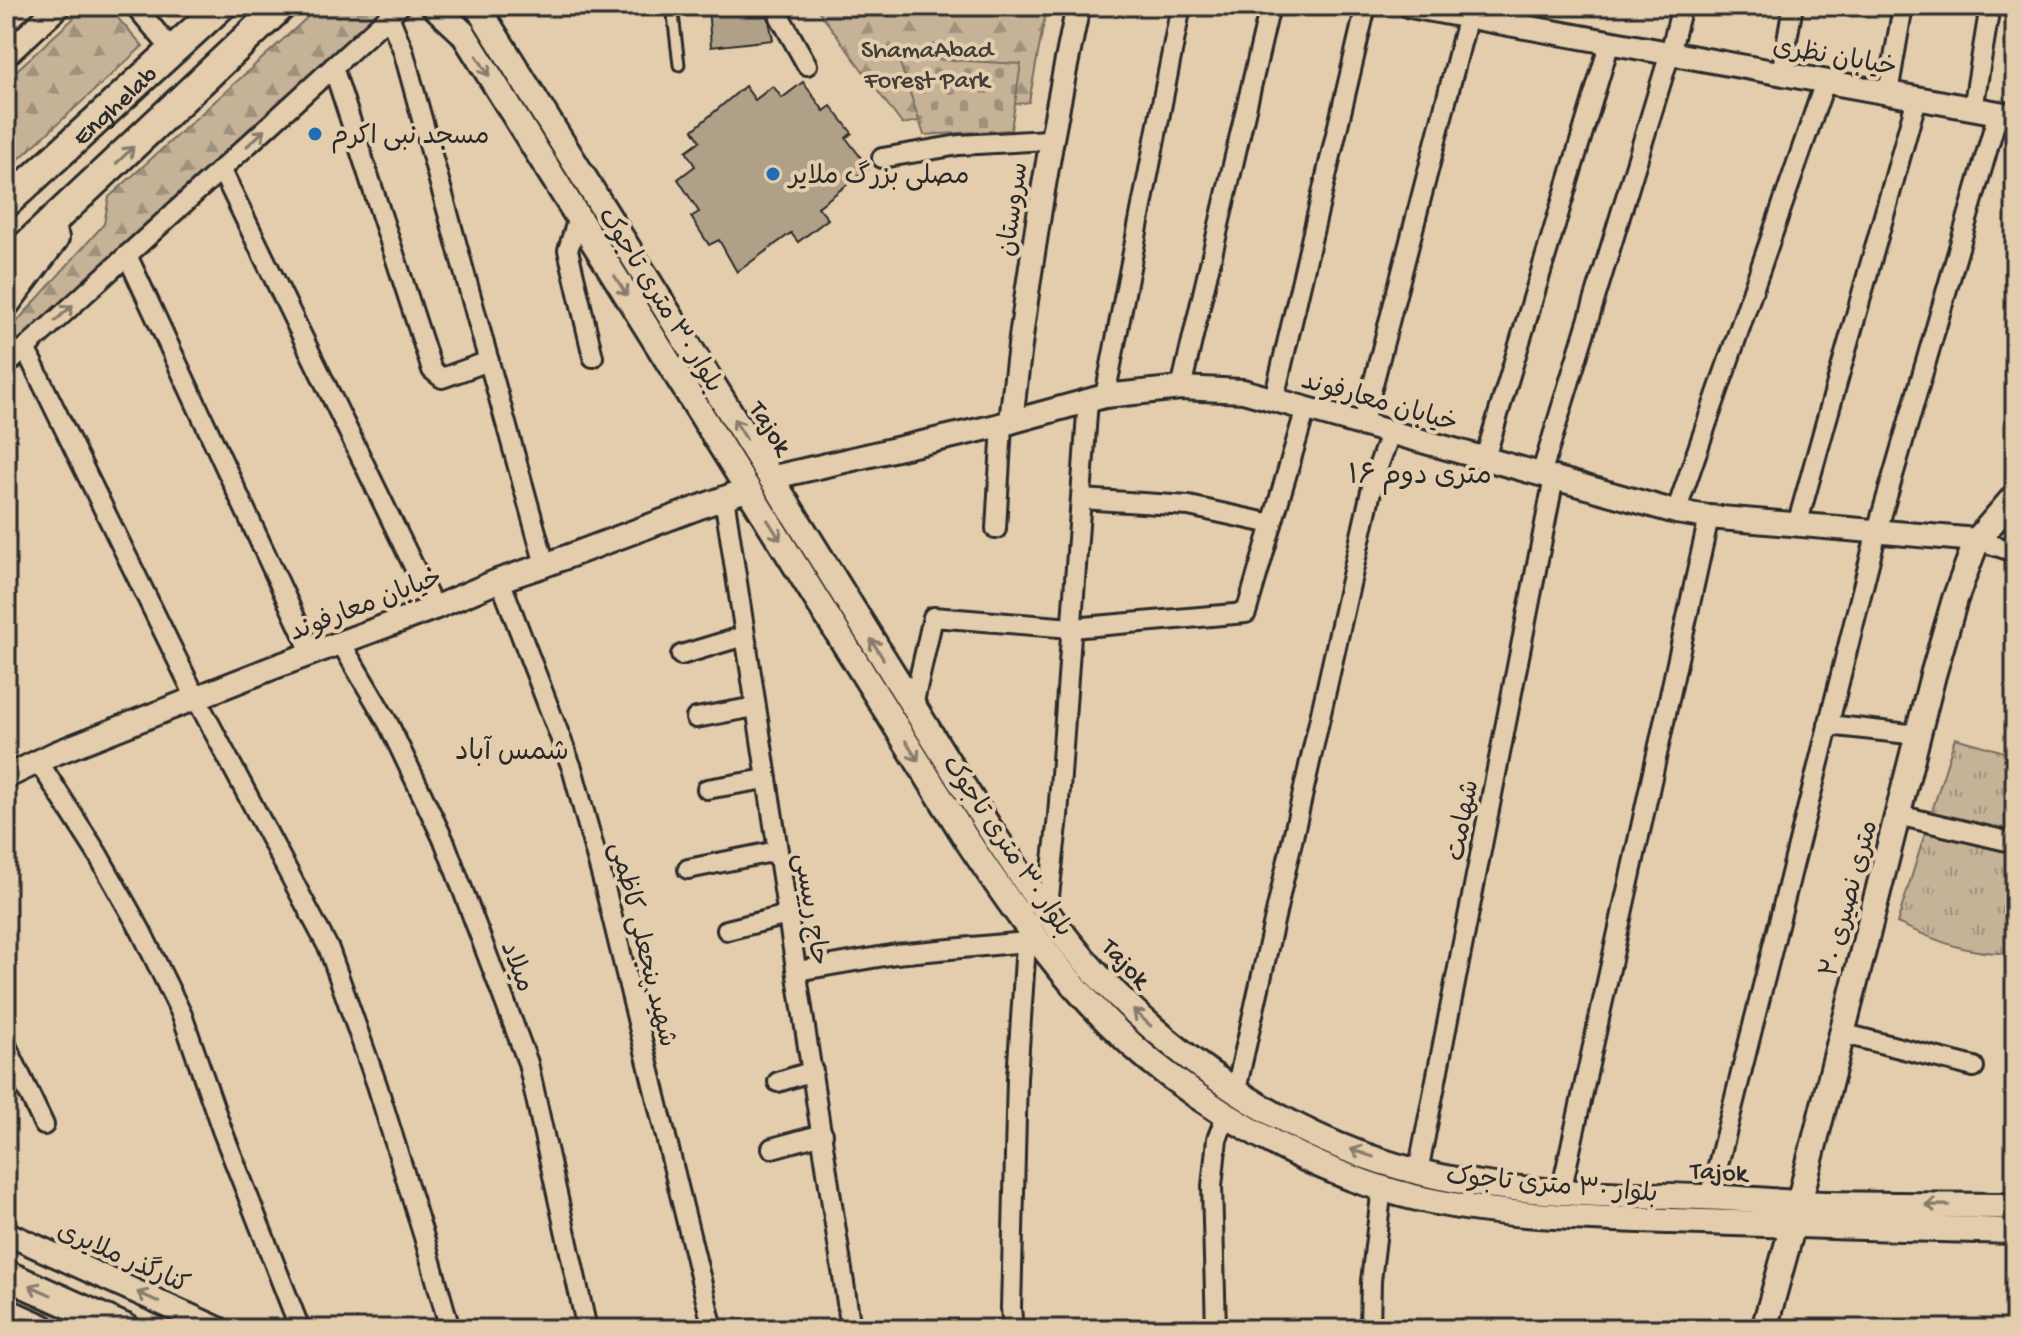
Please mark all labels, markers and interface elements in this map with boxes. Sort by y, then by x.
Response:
street label: خیابان نظری [1770,33,1899,86]
park label: ShamaAbad Forest Park [861,37,995,98]
one-way arrow [476,54,492,77]
street label: Enghelab [68,61,166,154]
place label: مسجد نبی اکرم [331,123,489,154]
marker: مسجد نبی اکرم [306,125,324,143]
one-way arrow [245,129,265,147]
one-way arrow [114,146,134,164]
place label: مصلی بزرگ ملایر [787,160,969,194]
street label: سروستان [993,160,1037,259]
marker: مصلی بزرگ ملایر [764,165,782,183]
street label: بلوار ۳۰ متری تاجوک [589,203,728,400]
one-way arrow [614,274,630,297]
one-way arrow [53,304,73,322]
street label: خیابان معارفوند [1297,367,1460,441]
street label: Tajok [739,395,798,464]
one-way arrow [731,418,747,441]
district label: ۱۶ متری دوم [1348,461,1492,495]
one-way arrow [766,519,782,541]
street label: خیابان معارفوند [286,564,447,651]
one-way arrow [869,638,885,661]
district label: شمس آباد [455,735,569,770]
one-way arrow [904,739,920,762]
street label: بلوار ۳۰ متری تاجوک [933,751,1077,944]
street label: شهامت [1442,778,1488,864]
street label: ۲۰ متری نصیری [1816,818,1887,981]
street label: شهید پنجعلی کاظمی [600,839,681,1051]
street label: حاج رییسی [784,851,833,968]
street label: Tajok [1092,932,1156,998]
street label: میلاد [491,938,539,997]
one-way arrow [1133,1010,1153,1028]
one-way arrow [1350,1145,1375,1160]
street label: Tajok [1687,1157,1750,1192]
street label: بلوار ۳۰ متری تاجوک [1444,1163,1659,1212]
one-way arrow [1924,1197,1951,1213]
street label: کنارگذر ملایری [51,1214,195,1303]
one-way arrow [29,1282,53,1297]
one-way arrow [136,1289,160,1304]

